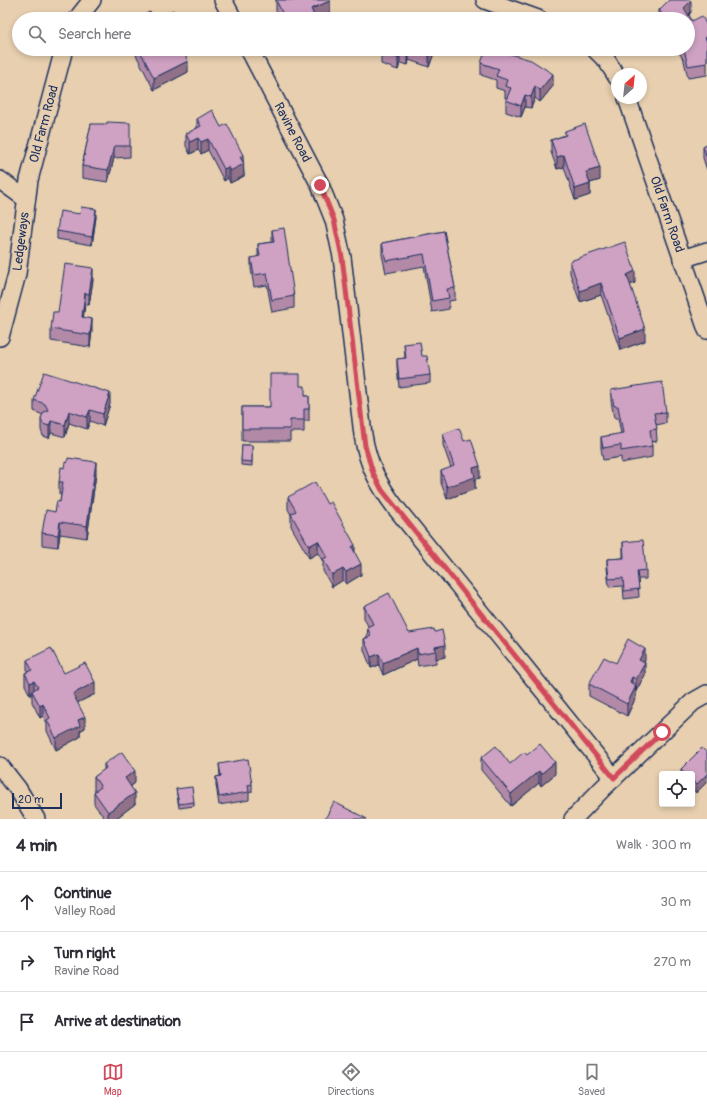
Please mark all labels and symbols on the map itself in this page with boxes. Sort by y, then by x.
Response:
north arrow [611,68,647,104]
street label: Old Farm Road [26,83,62,165]
street label: Ravine Road [270,100,315,165]
street label: Old Farm Road [647,174,688,255]
route end [311,176,329,194]
street label: Ledgeways [9,211,33,272]
route start [653,723,671,741]
scale bar [12,791,62,810]

